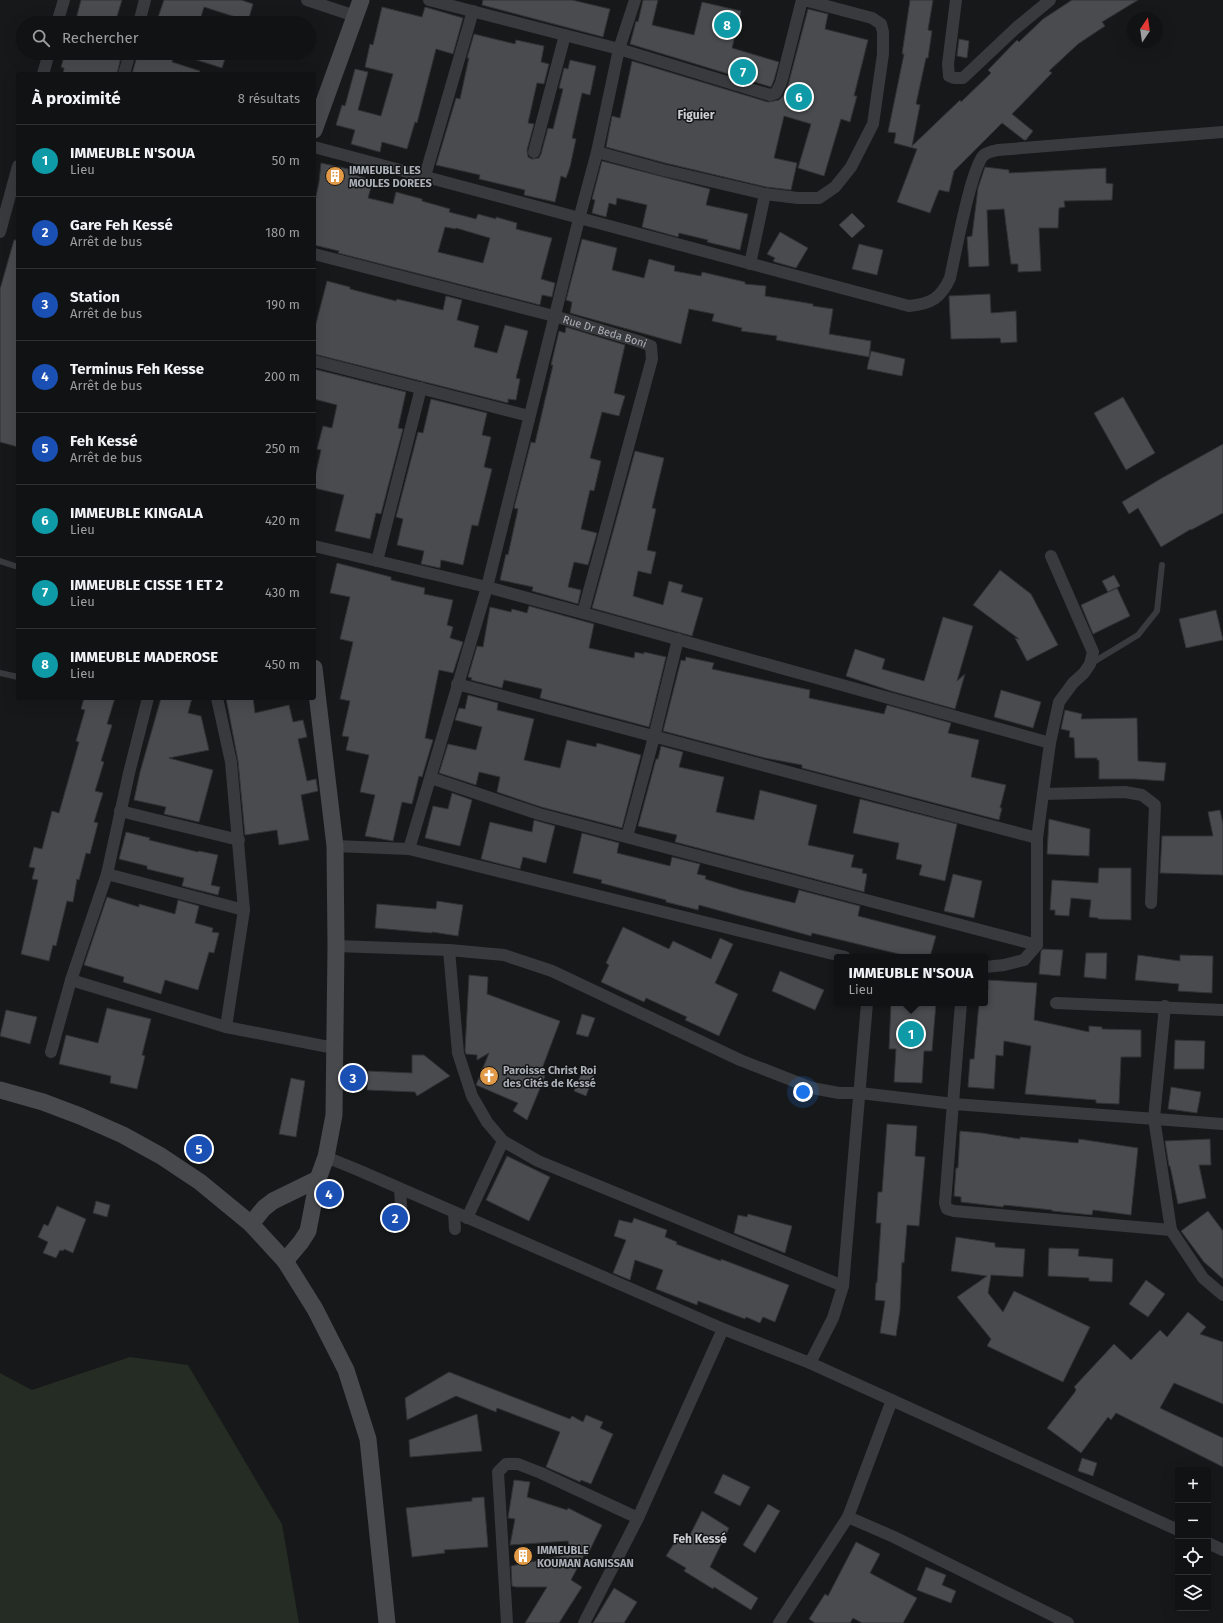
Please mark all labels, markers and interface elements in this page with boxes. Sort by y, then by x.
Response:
pin: 8 [714,10,740,40]
north arrow [1127,12,1163,48]
search box [16,16,316,60]
icon: search [30,27,52,49]
text: Rechercher [62,29,138,47]
pin: 7 [730,57,756,87]
pin: 6 [786,82,812,112]
text: À proximité [32,88,121,109]
text: 8 résultats [238,91,300,106]
district label: Figuier [677,108,715,122]
text: IMMEUBLE N'SOUA [70,144,195,162]
text: 1 [42,153,48,168]
text: 50 m [272,153,300,168]
text: Lieu [70,162,95,177]
place label: IMMEUBLE LES MOULES DOREES [349,164,433,190]
building icon: IMMEUBLE LES MOULES DOREES [324,165,346,187]
text: Gare Feh Kessé [70,216,173,234]
text: 2 [42,225,48,240]
text: 180 m [265,225,300,240]
text: Arrêt de bus [70,234,142,249]
text: Station [70,288,120,306]
text: 3 [42,297,48,312]
text: 190 m [266,297,300,312]
text: Arrêt de bus [70,306,142,321]
street label: Rue Dr Beda Boni [561,313,649,350]
text: Terminus Feh Kesse [70,360,204,378]
text: 4 [41,369,49,384]
text: 200 m [264,369,300,384]
text: Arrêt de bus [70,378,142,393]
text: Feh Kessé [70,432,137,450]
text: 5 [42,441,48,456]
text: 250 m [265,441,300,456]
text: Arrêt de bus [70,450,142,465]
text: IMMEUBLE KINGALA [70,504,203,522]
text: 6 [41,513,49,528]
text: 420 m [265,513,300,528]
text: Lieu [70,522,95,537]
text: IMMEUBLE CISSE 1 ET 2 [70,576,223,594]
text: 7 [42,585,48,600]
text: 430 m [265,585,300,600]
text: Lieu [70,594,95,609]
text: IMMEUBLE MADEROSE [70,648,218,666]
text: 8 [41,657,49,672]
text: 450 m [265,657,300,672]
text: Lieu [70,666,95,681]
popup [834,954,988,1006]
text: IMMEUBLE N'SOUA [849,964,973,982]
text: Lieu [849,982,873,997]
pin: 1 [898,1019,924,1049]
pin: 3 [340,1063,366,1093]
place label: Paroisse Christ Roi des Cités de Kessé [503,1064,596,1090]
church icon: Paroisse Christ Roi des Cités de Kessé [478,1065,500,1087]
your location [793,1082,813,1102]
pin: 5 [186,1134,212,1164]
pin: 4 [316,1179,342,1209]
pin: 2 [382,1203,408,1233]
map controls [1175,1467,1211,1611]
button: + [1175,1467,1211,1503]
button: − [1175,1503,1211,1539]
district label: Feh Kessé [673,1532,727,1546]
button: locate [1175,1539,1211,1575]
place label: IMMEUBLE KOUMAN AGNISSAN [537,1544,634,1570]
building icon: IMMEUBLE KOUMAN AGNISSAN [512,1545,534,1567]
button: layers [1175,1575,1211,1611]

